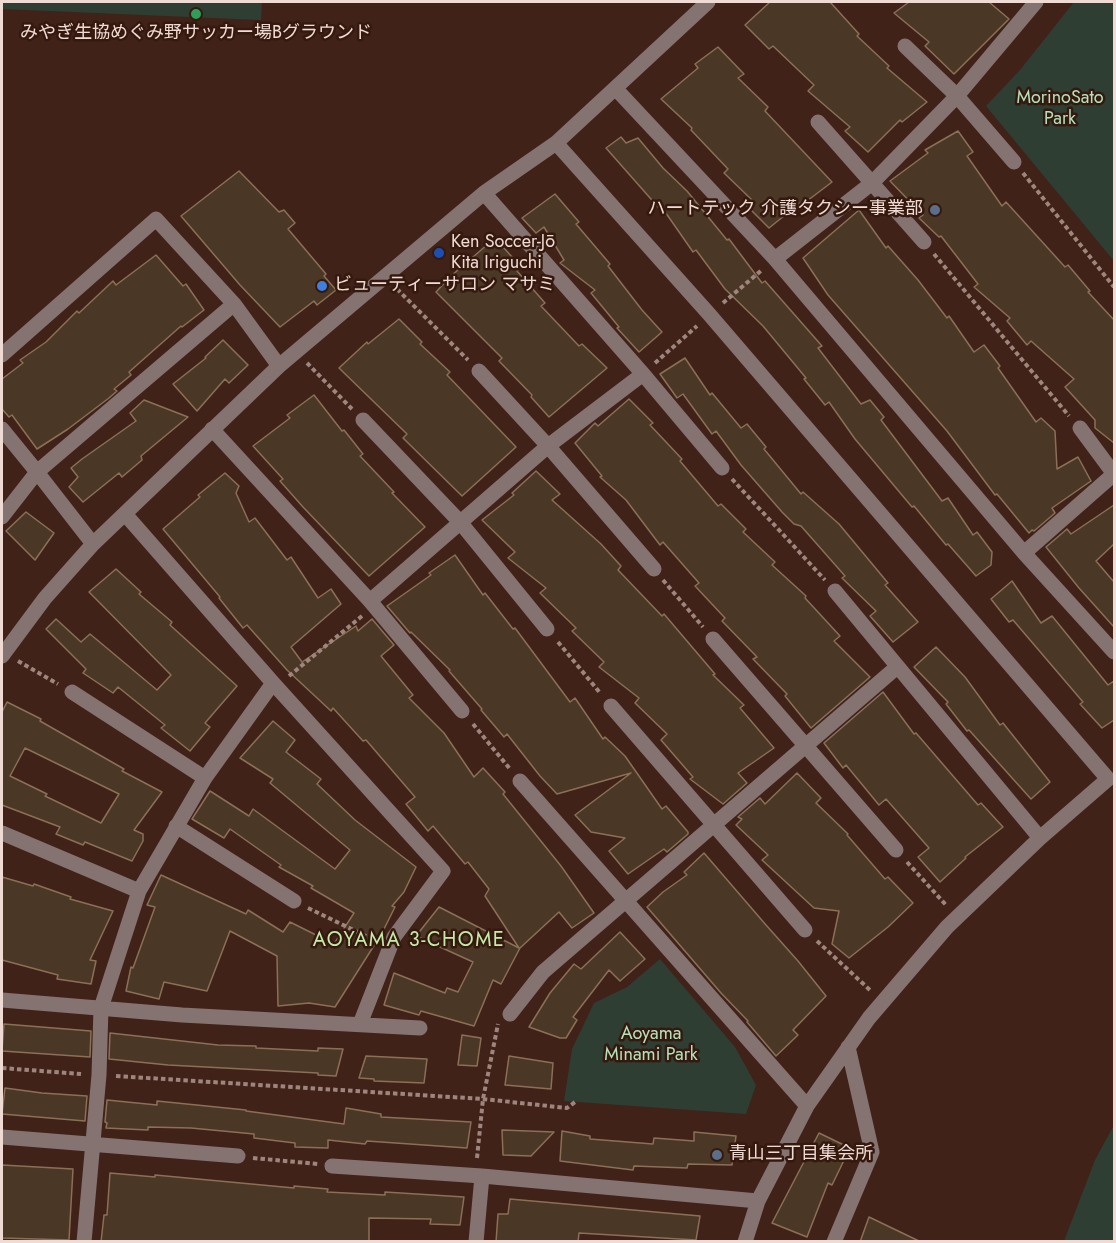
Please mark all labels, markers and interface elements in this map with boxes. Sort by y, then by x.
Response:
marker: みやぎ生協めぐみ野サッカー場Bグラウンド [189,7,203,21]
place label: みやぎ生協めぐみ野サッカー場Bグラウンド [20,23,372,45]
park label: MorinoSato Park [1016,88,1104,130]
place label: ハートテック 介護タクシー事業部 [648,199,923,221]
marker: ハートテック 介護タクシー事業部 [928,203,942,217]
place label: Ken Soccer-Jō Kita Iriguchi [451,232,555,274]
marker: Ken Soccer-Jō Kita Iriguchi [432,246,446,260]
place label: ビューティーサロン マサミ [334,275,555,297]
marker: ビューティーサロン マサミ [315,279,329,293]
district label: AOYAMA 3-CHOME [313,929,505,953]
park label: Aoyama Minami Park [604,1024,698,1066]
place label: 青山三丁目集会所 [729,1144,873,1166]
marker: 青山三丁目集会所 [710,1148,724,1162]

